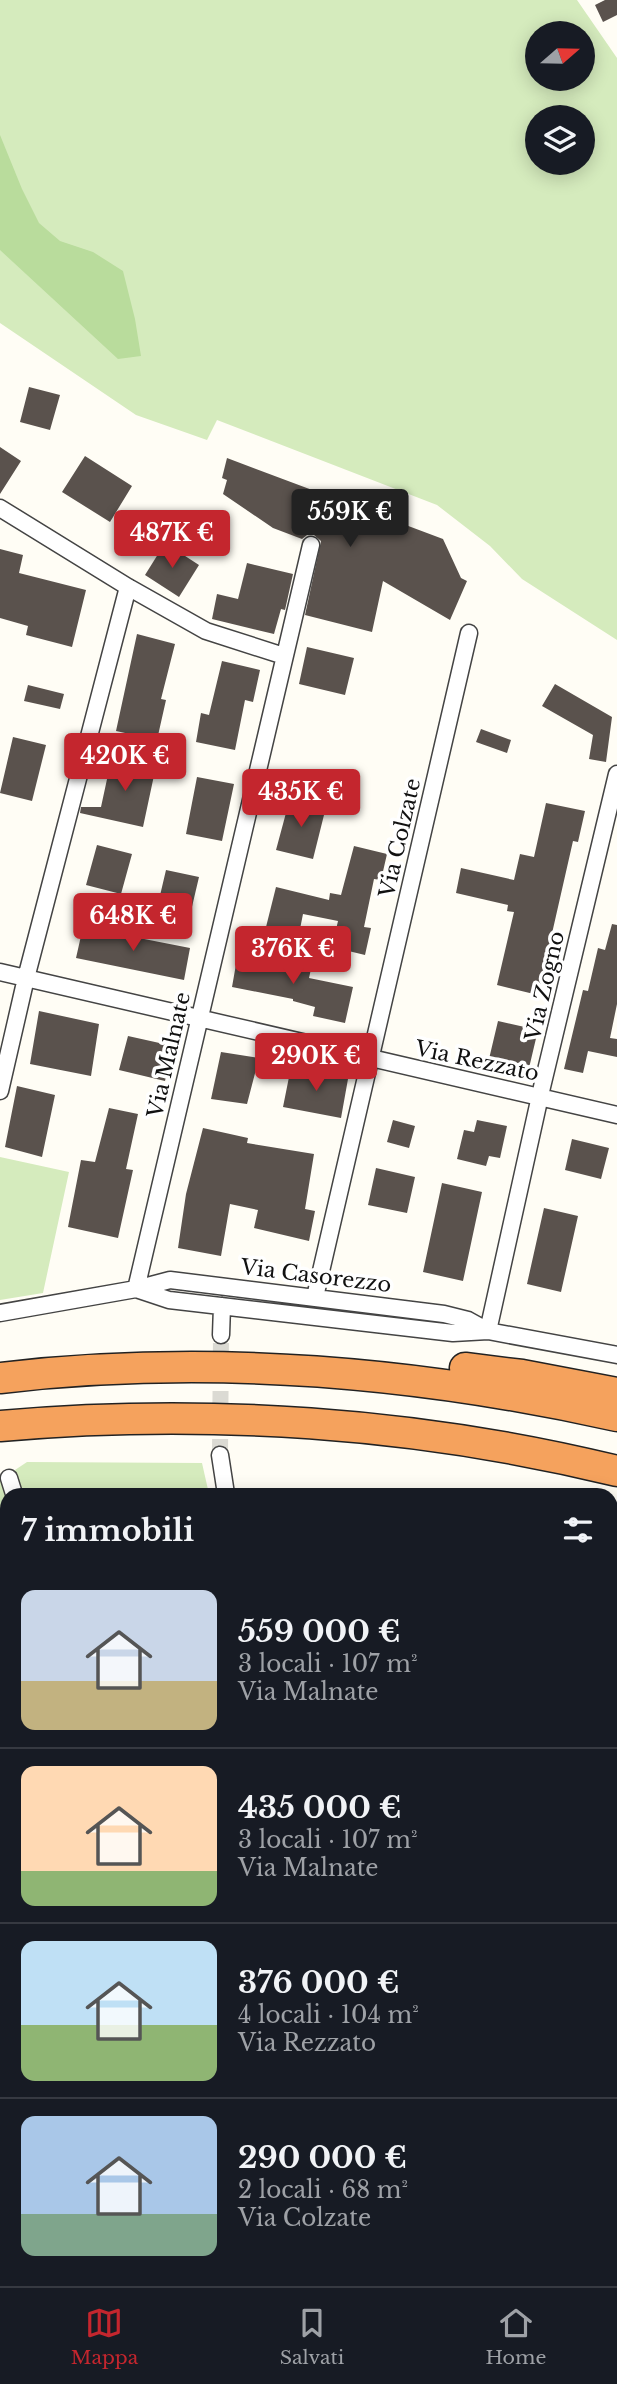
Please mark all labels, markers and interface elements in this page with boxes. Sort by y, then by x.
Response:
north arrow [525,21,595,91]
map controls [525,21,595,175]
button: layers [525,105,595,175]
pin: 559K € [293,490,407,549]
text: 559K € [308,498,392,526]
pin: 487K € [115,510,229,570]
text: 487K € [130,519,214,547]
pin: 420K € [68,734,182,793]
text: 420K € [80,742,170,770]
pin: 435K € [244,770,358,829]
street label: Via Colzate [373,776,426,901]
text: 435K € [258,778,344,806]
pin: 648K € [76,894,190,953]
text: 648K € [89,902,177,930]
pin: 376K € [236,926,350,986]
street label: Via Zogno [520,929,570,1044]
text: 376K € [251,935,335,963]
street label: Via Malnate [142,990,196,1121]
pin: 290K € [259,1034,373,1093]
street label: Via Rezzato [412,1035,541,1087]
text: 290K € [271,1042,361,1070]
street label: Via Casorezzo [238,1254,393,1298]
icon: filters [559,1511,597,1549]
text: 7 immobili [21,1512,194,1549]
text: 559 000 € [238,1613,401,1650]
icon: home [77,1618,161,1702]
text: 3 locali · 107 m² [238,1650,418,1678]
text: Via Malnate [238,1678,379,1706]
text: 435 000 € [238,1789,402,1826]
icon: home [77,1794,161,1878]
text: 3 locali · 107 m² [238,1826,418,1854]
text: Via Malnate [238,1854,379,1882]
text: 376 000 € [238,1964,400,2001]
icon: home [77,1969,161,2053]
text: 4 locali · 104 m² [238,2001,419,2029]
text: Via Rezzato [238,2029,376,2057]
text: 290 000 € [238,2139,407,2176]
icon: home [77,2144,161,2228]
text: 2 locali · 68 m² [238,2176,408,2204]
text: Via Colzate [238,2204,371,2232]
tab: Mappa [71,2304,138,2369]
tab: Salvati [280,2304,344,2369]
tab: Home [486,2304,546,2369]

